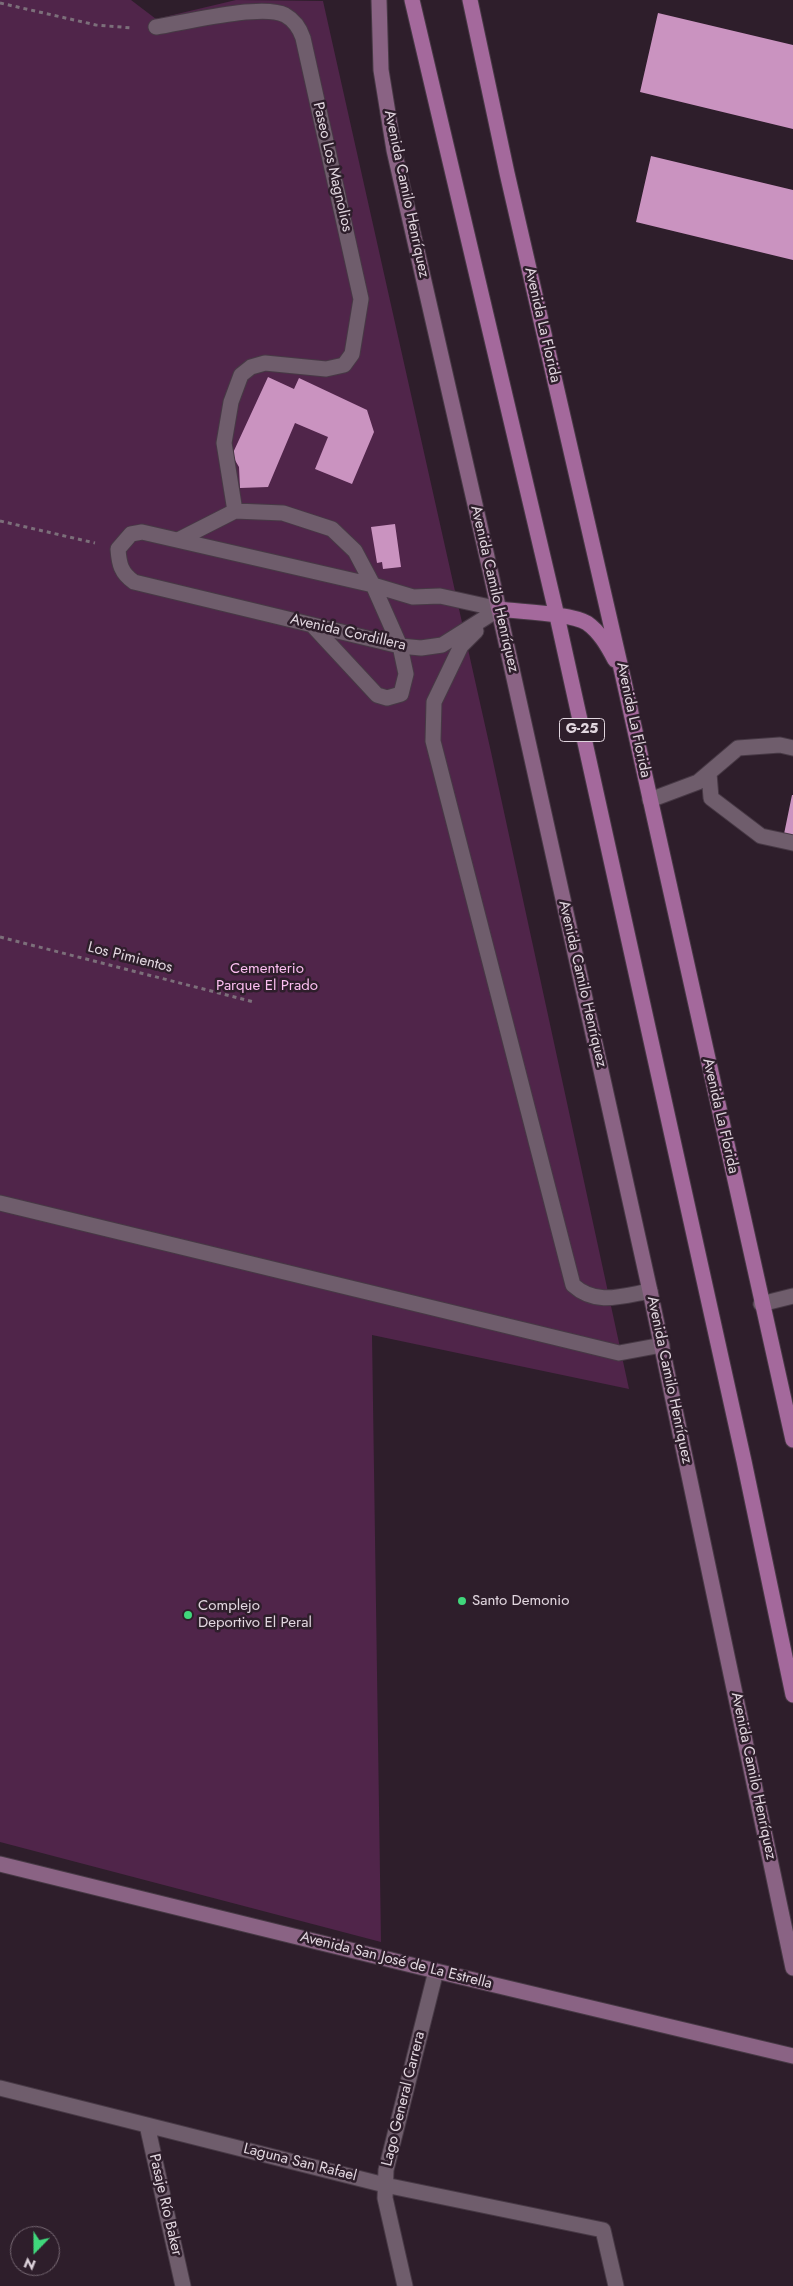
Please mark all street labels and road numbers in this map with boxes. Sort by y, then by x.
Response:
street label: Paseo Los Magnolios [308,100,356,234]
street label: Avenida Camilo Henríquez [379,109,433,279]
street label: Avenida La Florida [520,266,564,384]
street label: Avenida Camilo Henríquez [466,504,522,674]
street label: Avenida Cordillera [288,611,408,655]
street label: Avenida La Florida [612,661,654,779]
road number: G-25 [560,718,604,742]
street label: Avenida Camilo Henríquez [554,899,610,1069]
street label: Los Pimientos [86,939,174,977]
street label: Avenida La Florida [698,1057,742,1175]
street label: Avenida Camilo Henríquez [642,1295,696,1465]
street label: Avenida Camilo Henríquez [726,1691,780,1861]
street label: Avenida San José de La Estrella [298,1928,494,1994]
street label: Lago General Carrera [379,2030,429,2168]
street label: Laguna San Rafael [242,2140,358,2186]
street label: Pasaje Río Baker [145,2152,185,2258]

